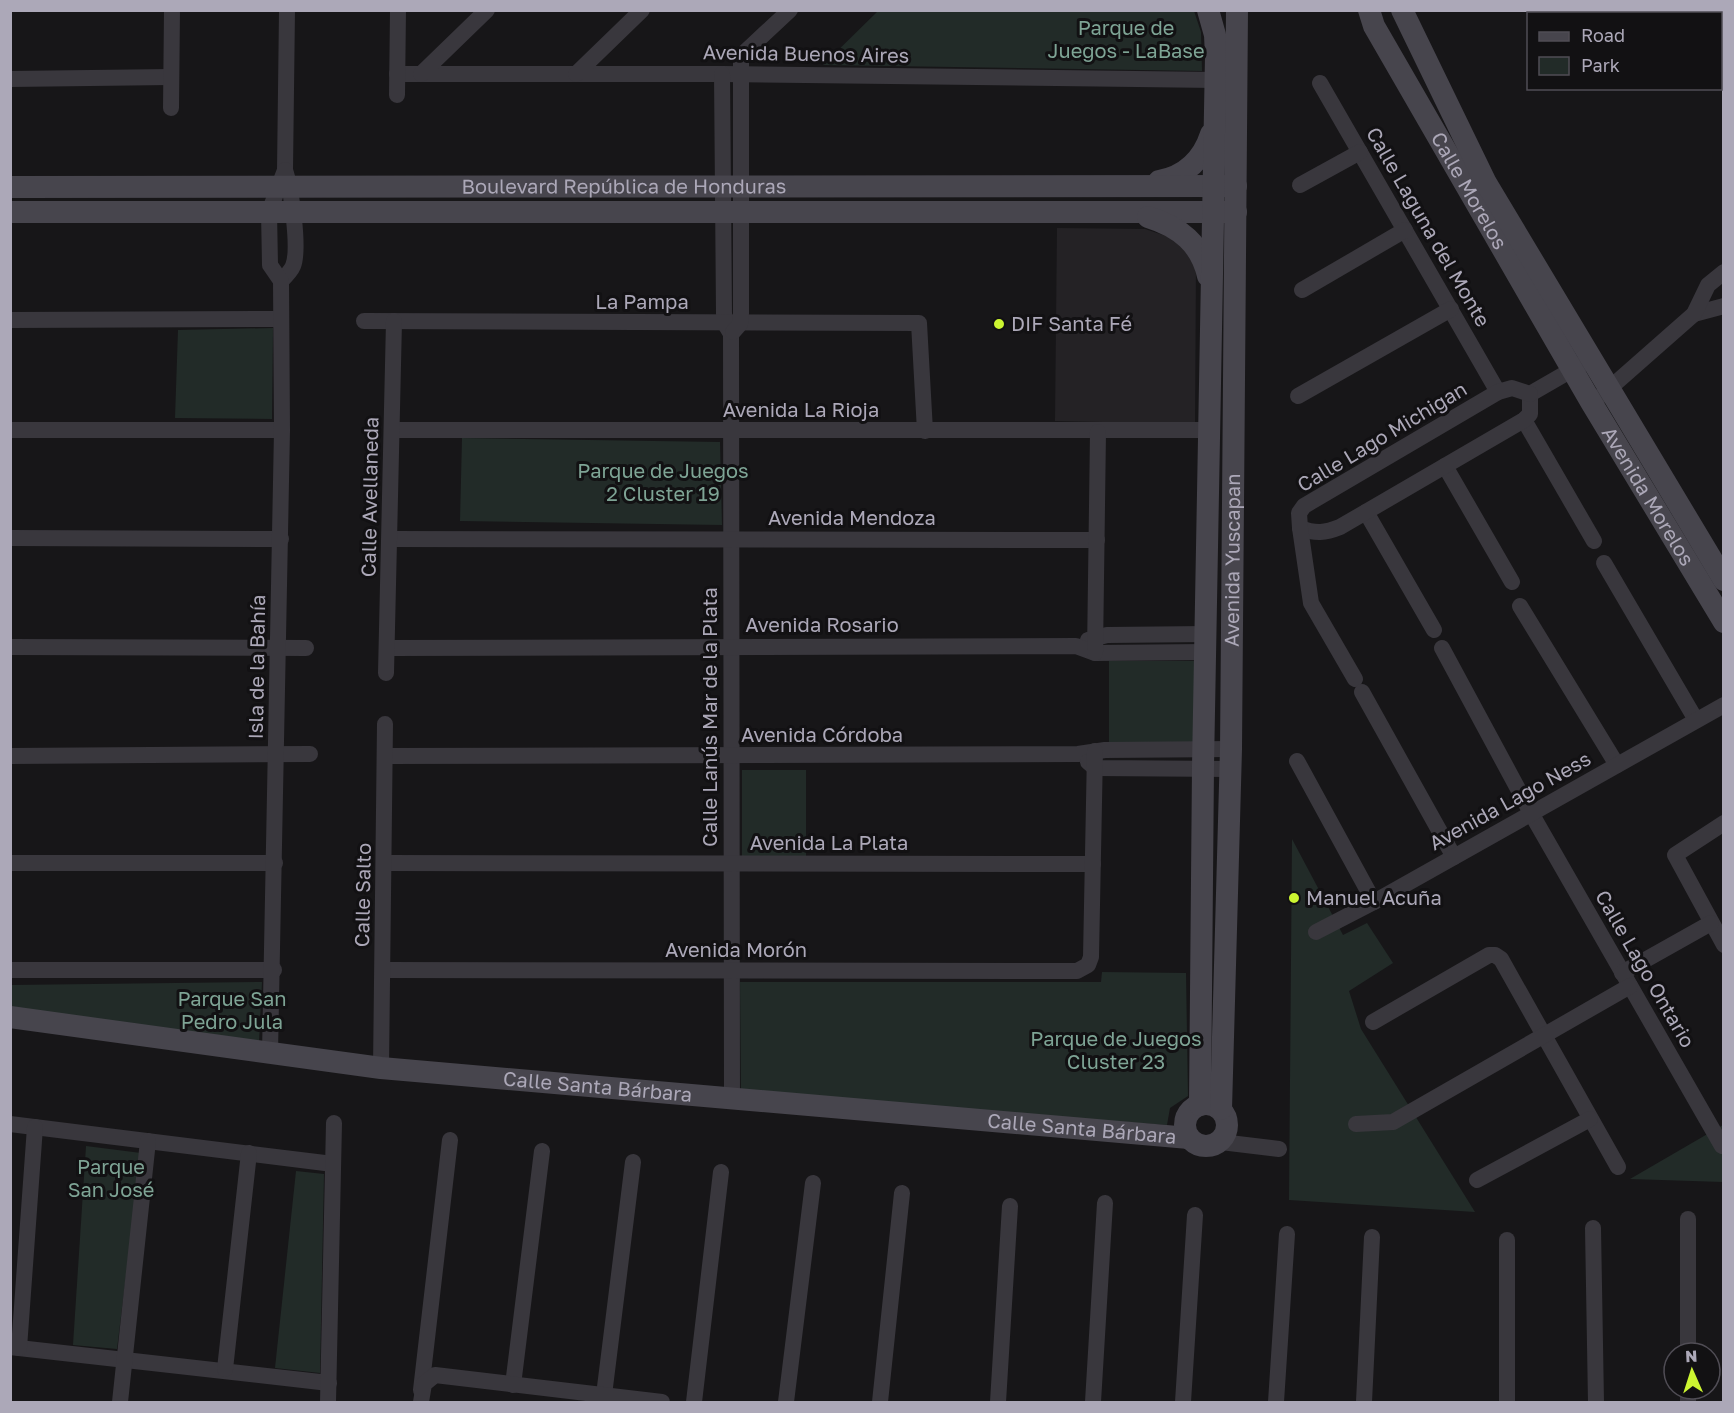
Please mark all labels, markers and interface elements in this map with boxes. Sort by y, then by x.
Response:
legend [1527,12,1722,90]
park label: Parque de Juegos - LaBase [1047,15,1205,62]
text: Road [1581,24,1625,46]
street label: Avenida Buenos Aires [703,39,909,67]
text: Park [1581,54,1620,76]
street label: Calle Laguna del Monte [1362,123,1496,330]
street label: Calle Morelos [1427,127,1513,253]
street label: Boulevard República de Honduras [462,173,786,198]
street label: La Pampa [595,289,689,313]
place label: DIF Santa Fé [1011,311,1132,335]
marker: DIF Santa Fé [992,317,1006,331]
street label: Calle Lago Michigan [1292,376,1471,496]
street label: Avenida La Rioja [723,397,879,421]
street label: Calle Avellaneda [356,417,382,577]
street label: Avenida Morelos [1598,422,1700,570]
park label: Parque de Juegos 2 Cluster 19 [577,458,749,505]
street label: Avenida Yuscapan [1219,473,1244,647]
street label: Avenida Mendoza [768,505,936,529]
street label: Calle Lanús Mar de la Plata [697,587,721,847]
street label: Isla de la Bahía [243,594,269,740]
street label: Avenida Rosario [745,612,899,636]
street label: Avenida Córdoba [741,722,903,746]
street label: Avenida Lago Ness [1425,746,1595,855]
street label: Avenida La Plata [750,830,908,854]
street label: Calle Salto [349,843,375,947]
place label: Manuel Acuña [1306,885,1442,909]
street label: Calle Lago Ontario [1591,886,1701,1051]
marker: Manuel Acuña [1287,891,1301,905]
street label: Avenida Morón [665,937,807,961]
park label: Parque San Pedro Jula [177,986,287,1033]
park label: Parque de Juegos Cluster 23 [1030,1026,1202,1073]
street label: Calle Santa Bárbara [502,1066,693,1106]
street label: Calle Santa Bárbara [986,1108,1178,1148]
park label: Parque San José [68,1154,154,1201]
north arrow [1662,1341,1722,1401]
text: N [1685,1346,1698,1366]

